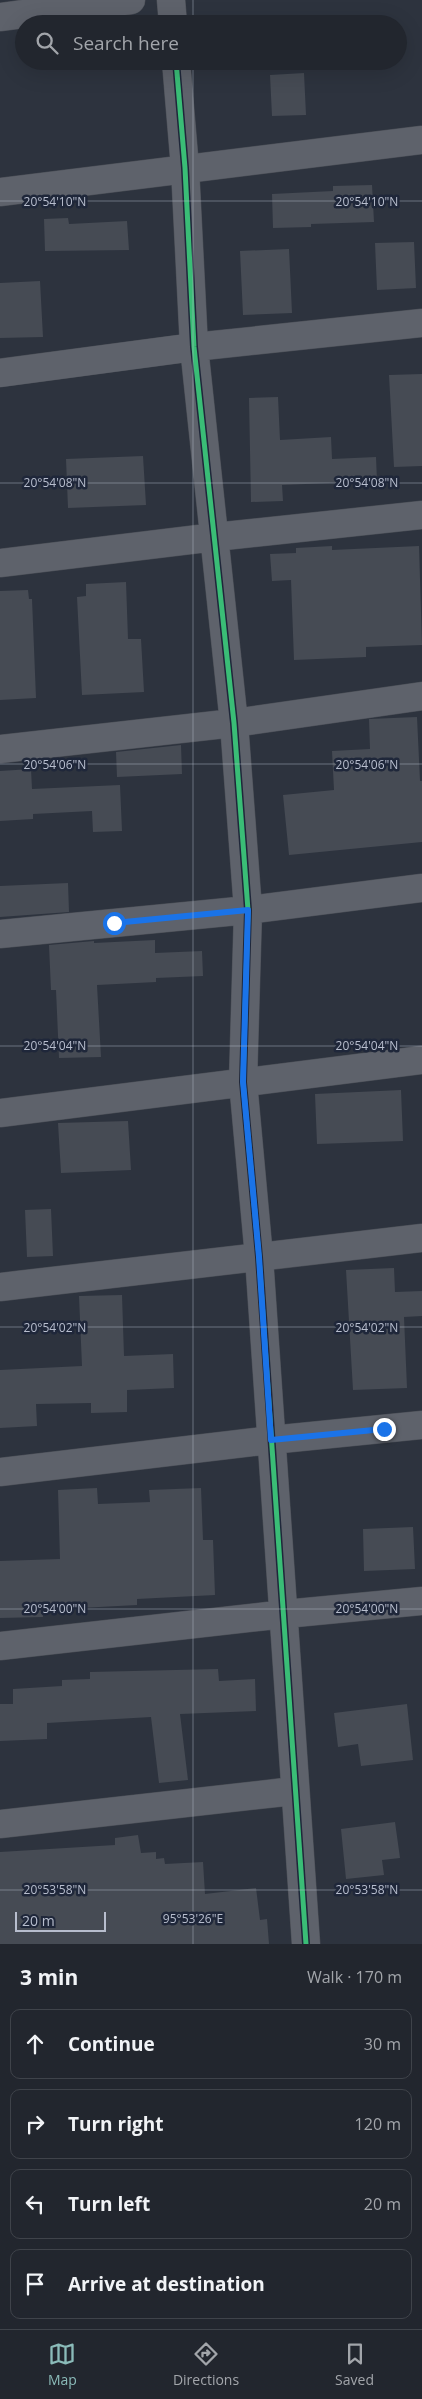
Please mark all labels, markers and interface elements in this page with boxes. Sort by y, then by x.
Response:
search box [15,15,407,70]
icon: search [33,29,61,57]
text: Search here [73,30,179,56]
text: 20°54'10"N [24,193,86,210]
text: 20°54'10"N [336,193,398,210]
text: 20°54'08"N [24,474,86,491]
text: 20°54'08"N [336,474,398,491]
text: 20°54'06"N [24,756,86,773]
text: 20°54'06"N [336,756,398,773]
route start [103,912,126,935]
text: 20°54'04"N [24,1037,86,1054]
text: 20°54'04"N [336,1037,398,1054]
text: 20°54'02"N [24,1319,86,1336]
text: 20°54'02"N [336,1319,398,1336]
route end [373,1418,396,1441]
text: 20°54'00"N [24,1600,86,1617]
text: 20°54'00"N [336,1600,398,1617]
text: 20°53'58"N [24,1881,86,1898]
text: 20°53'58"N [336,1881,398,1898]
scale bar [15,1909,106,1932]
text: 95°53'26"E [163,1910,223,1927]
text: 20 m [22,1911,55,1930]
text: 3 min [20,1963,78,1991]
text: Walk · 170 m [307,1966,402,1988]
icon: ahead [21,2030,49,2058]
text: Continue [68,2031,155,2057]
text: 30 m [364,2033,401,2055]
icon: right [21,2110,49,2138]
text: Turn right [68,2111,163,2137]
text: 120 m [355,2113,401,2135]
icon: left [21,2190,49,2218]
text: Turn left [68,2191,150,2217]
text: 20 m [364,2193,401,2215]
icon: arrive [21,2270,49,2298]
text: Arrive at destination [68,2271,265,2297]
tab: Map [48,2340,77,2389]
tab: Directions [173,2340,239,2389]
tab: Saved [335,2340,374,2389]

